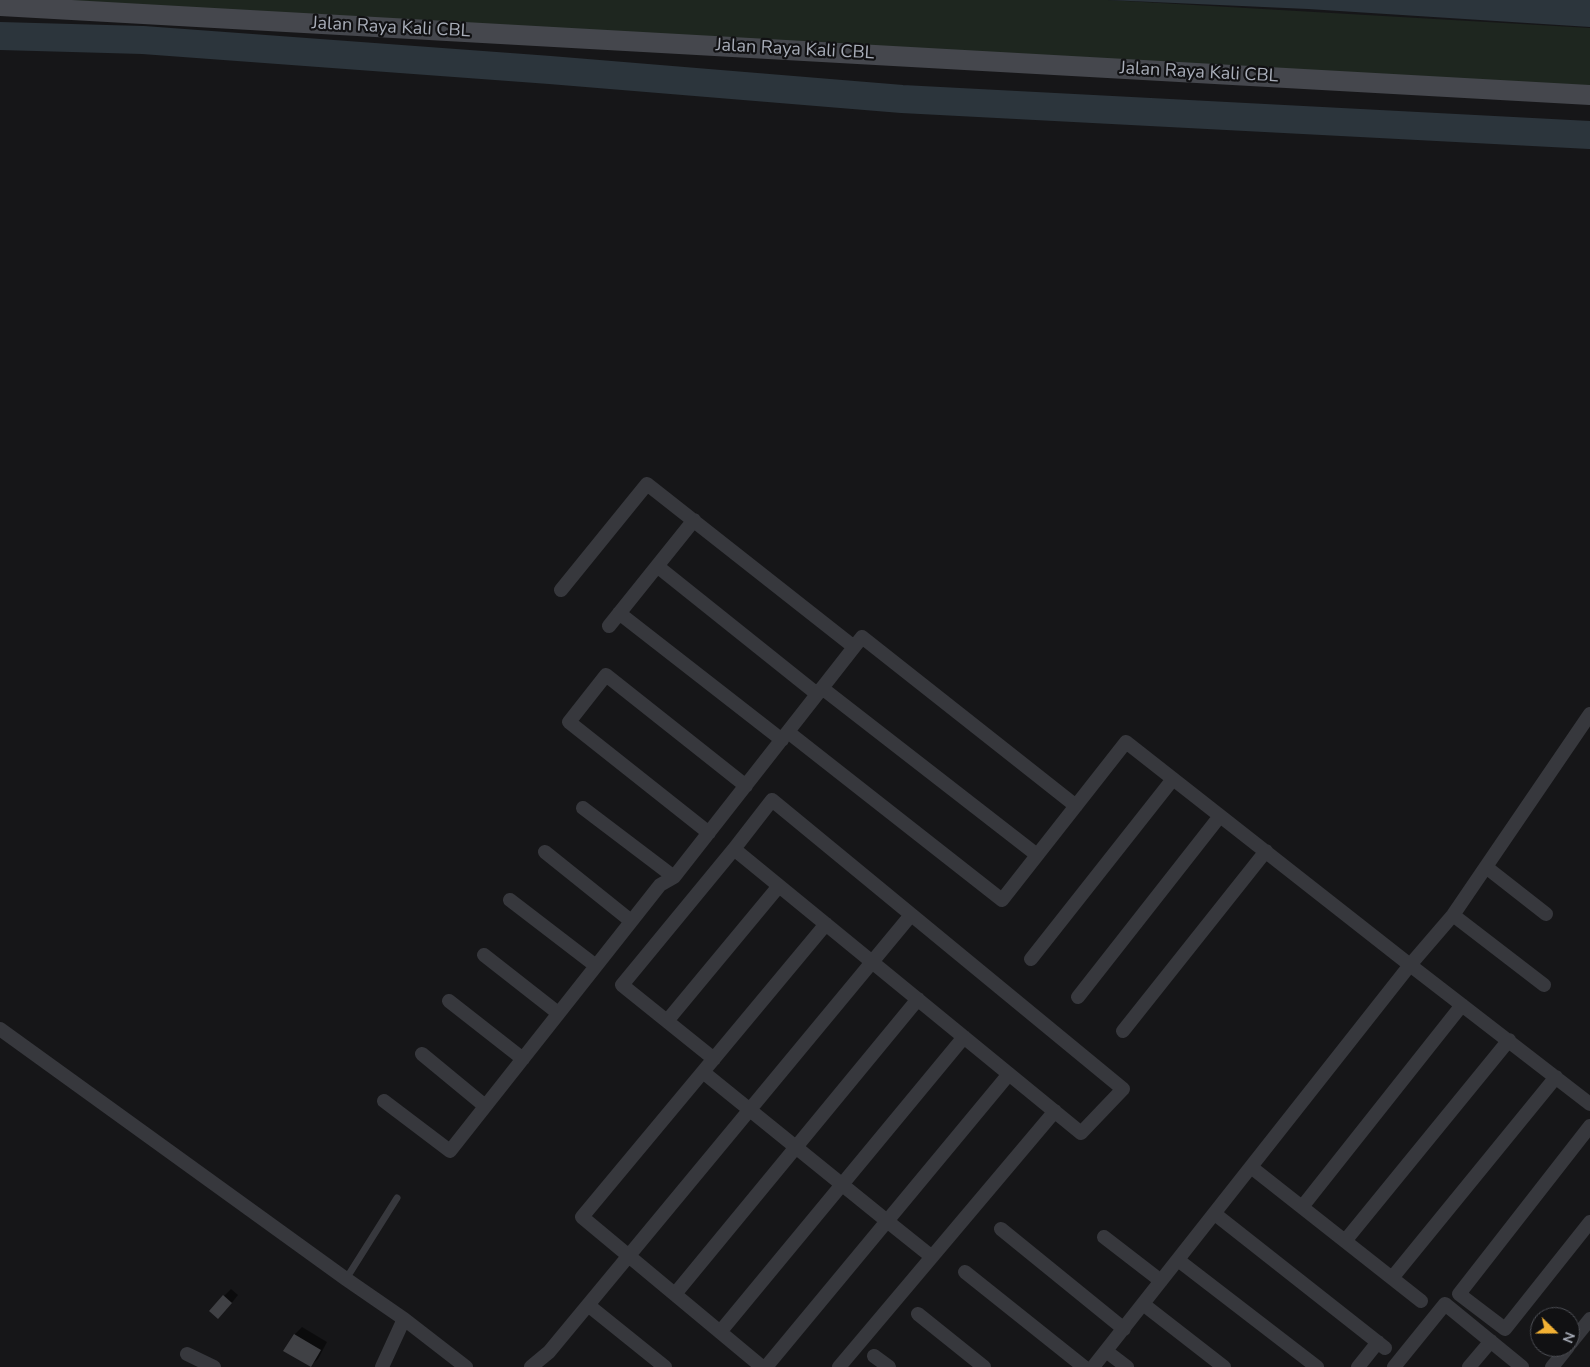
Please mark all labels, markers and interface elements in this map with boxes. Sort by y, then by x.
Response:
street label: Jalan Raya Kali CBL [311,13,471,43]
street label: Jalan Raya Kali CBL [715,35,875,65]
street label: Jalan Raya Kali CBL [1119,58,1279,88]
north arrow [1530,1307,1580,1357]
text: N [1558,1329,1579,1346]

